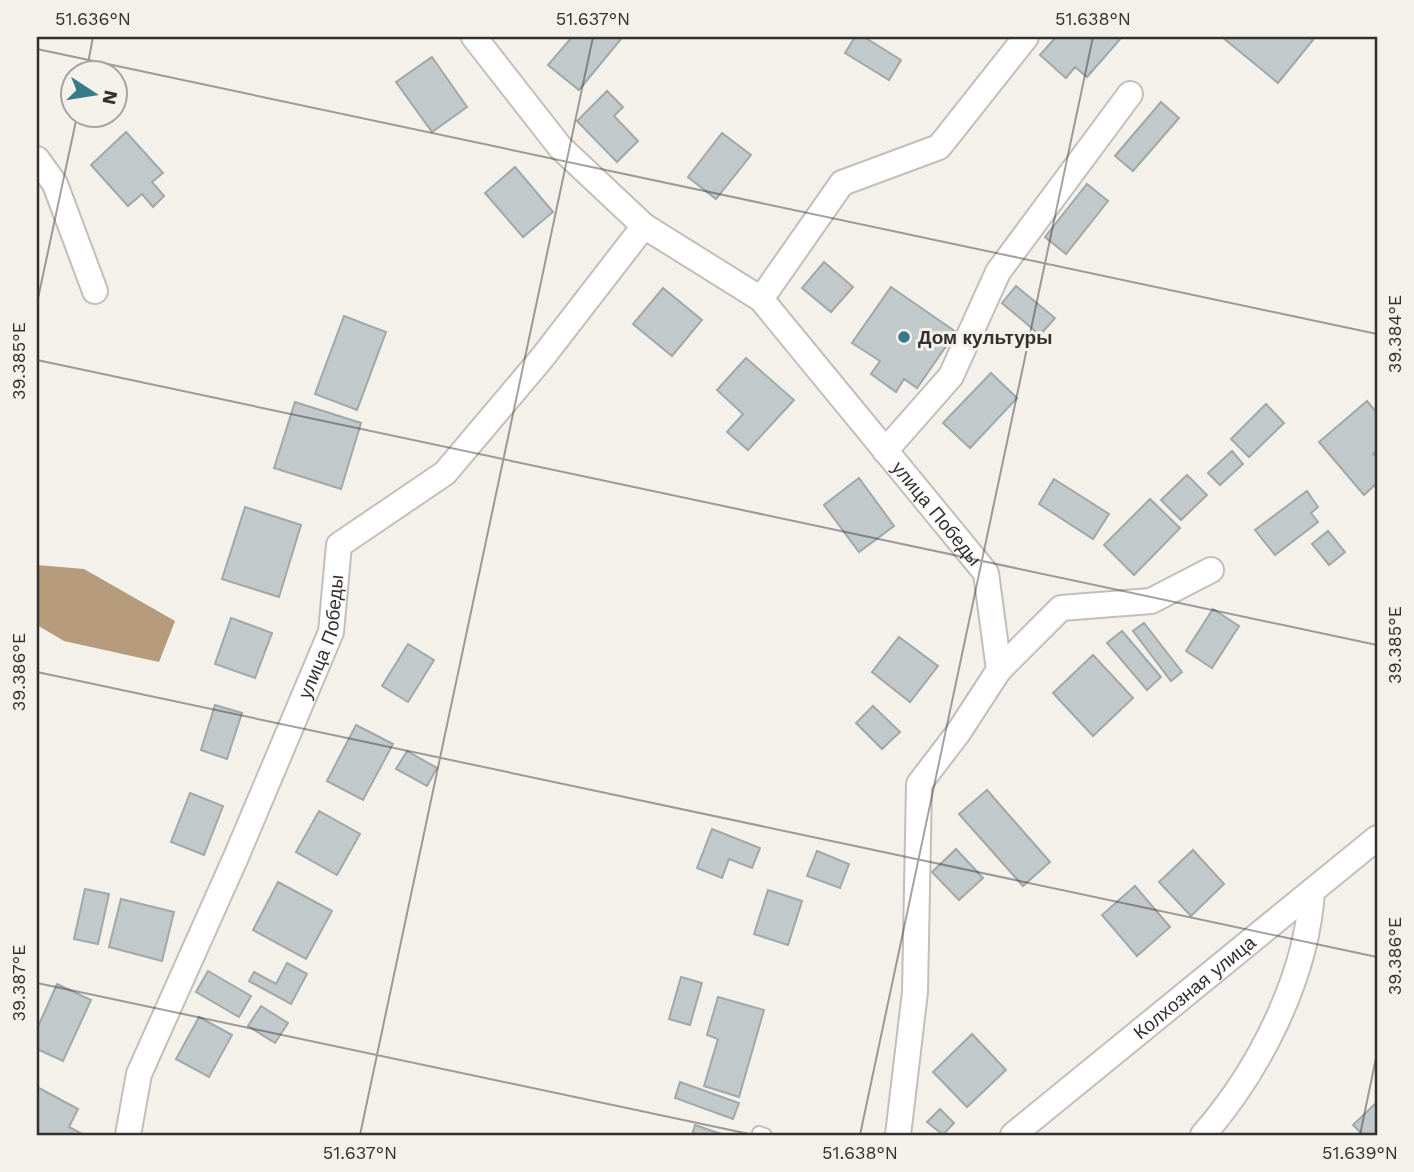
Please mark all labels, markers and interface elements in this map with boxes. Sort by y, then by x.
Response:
text: 51.636°N [55,8,131,29]
text: 51.637°N [556,8,630,29]
text: 51.638°N [1055,8,1131,29]
north arrow [60,60,130,130]
text: N [97,88,123,107]
text: 39.384°E [1384,295,1405,373]
text: 39.385°E [8,322,29,400]
place label: Дом культуры [918,326,1052,349]
marker: Дом культуры [896,329,912,345]
street label: улица Победы [887,456,987,570]
street label: улица Победы [293,574,348,702]
text: 39.385°E [1384,606,1405,684]
text: 39.386°E [8,633,29,711]
text: 39.386°E [1384,917,1405,995]
street label: Колхозная улица [1129,930,1260,1044]
text: 39.387°E [8,945,29,1021]
text: 51.637°N [323,1142,397,1163]
text: 51.638°N [822,1142,898,1163]
text: 51.639°N [1322,1142,1398,1163]

